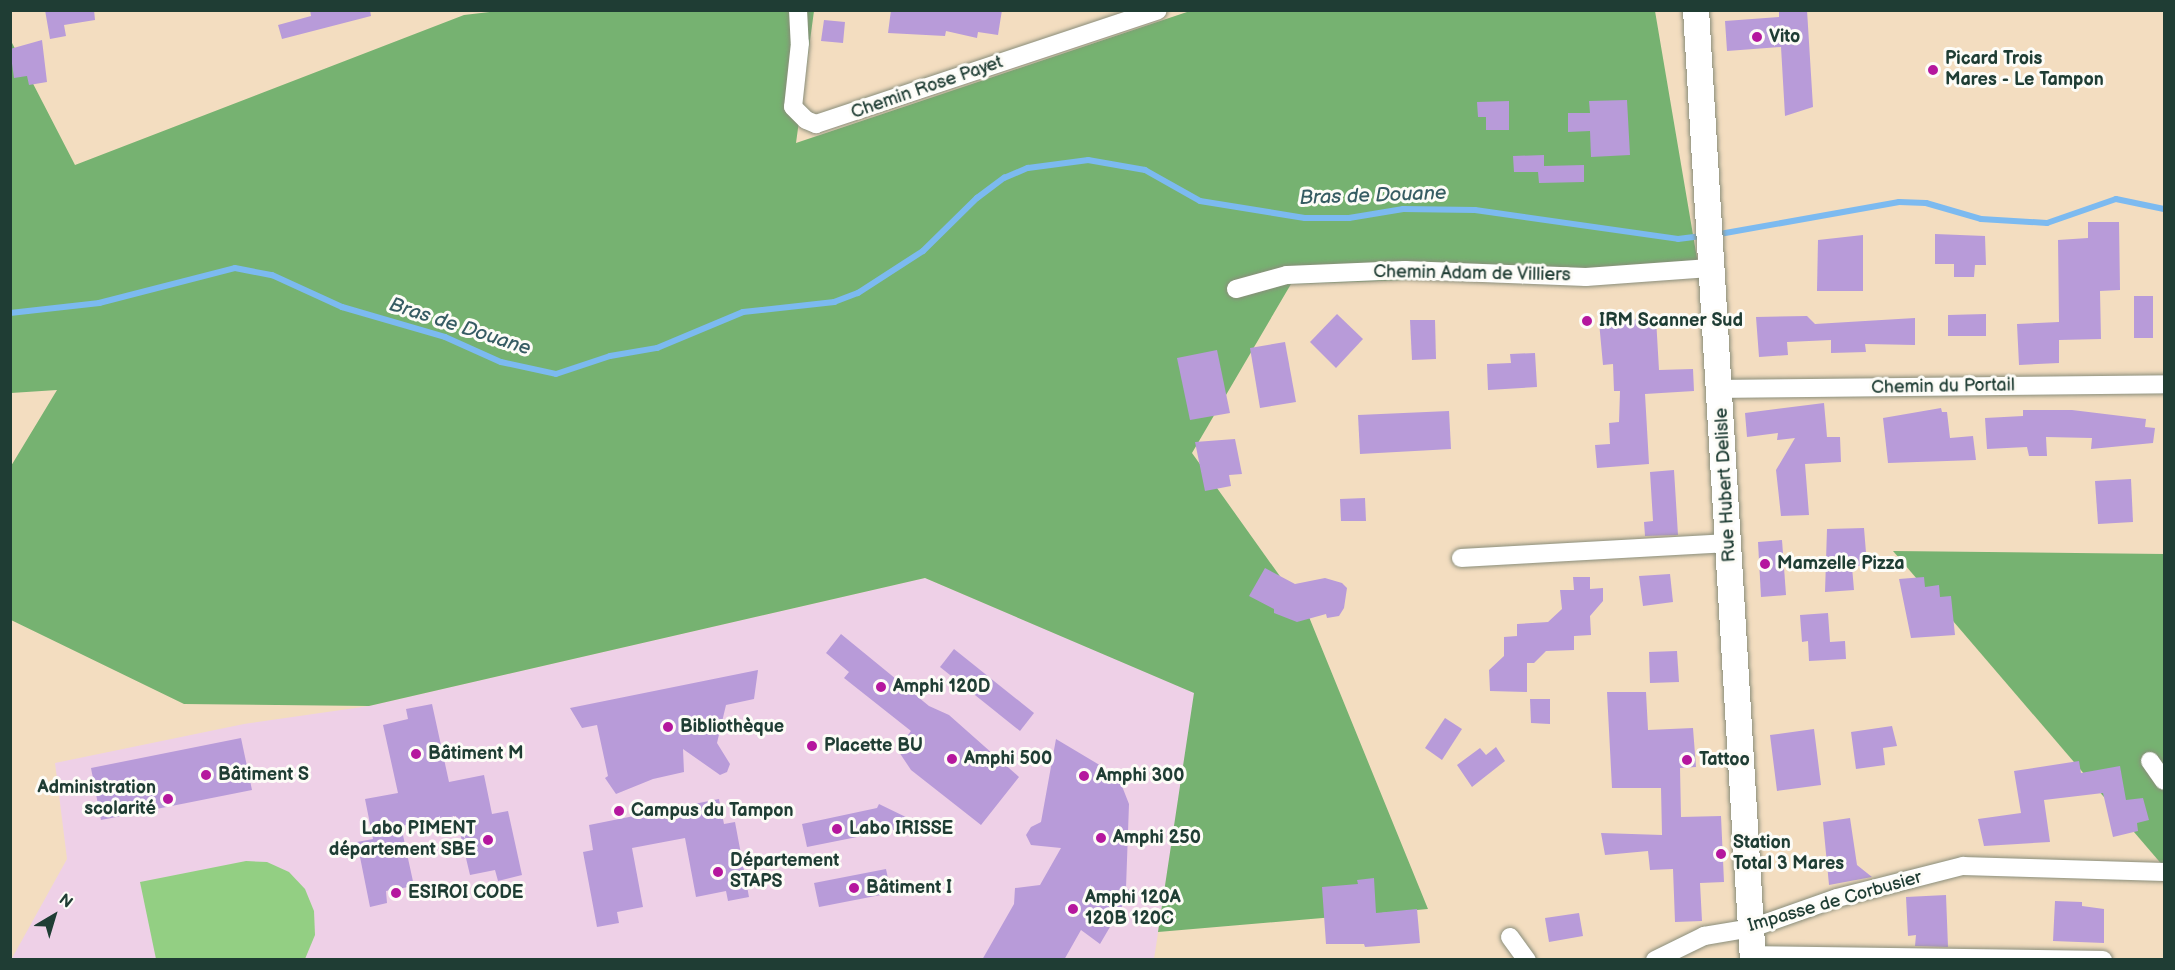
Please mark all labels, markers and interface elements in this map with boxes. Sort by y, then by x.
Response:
place label: Vito [1769,26,1800,48]
marker: Vito [1750,30,1764,44]
place label: Picard Trois Mares - Le Tampon [1945,49,2104,92]
street label: Chemin Rose Payet [848,52,1006,124]
marker: Picard Trois Mares - Le Tampon [1926,63,1940,77]
water label: Bras de Douane [1299,181,1447,211]
street label: Chemin Adam de Villiers [1373,261,1571,287]
water label: Bras de Douane [386,293,534,361]
place label: IRM Scanner Sud [1599,310,1743,332]
marker: IRM Scanner Sud [1580,314,1594,328]
street label: Chemin du Portail [1871,375,2015,399]
street label: Rue Hubert Delisle [1711,407,1741,563]
place label: Mamzelle Pizza [1777,553,1905,575]
marker: Mamzelle Pizza [1758,557,1772,571]
place label: Amphi 120D [893,676,990,698]
marker: Amphi 120D [874,680,888,694]
place label: Bibliothèque [680,716,784,738]
marker: Bibliothèque [661,720,675,734]
place label: Placette BU [824,735,923,757]
marker: Placette BU [805,739,819,753]
place label: Bâtiment M [428,743,524,765]
marker: Bâtiment M [409,747,423,761]
place label: Amphi 500 [964,748,1052,770]
place label: Tattoo [1699,749,1750,771]
marker: Amphi 500 [945,752,959,766]
marker: Tattoo [1680,753,1694,767]
place label: Bâtiment S [218,764,309,786]
place label: Amphi 300 [1096,765,1184,787]
marker: Bâtiment S [199,768,213,782]
marker: Amphi 300 [1077,769,1091,783]
place label: Administration scolarité [38,778,156,820]
marker: Administration scolarité [161,792,175,806]
place label: Campus du Tampon [631,800,794,822]
marker: Campus du Tampon [612,804,626,818]
place label: Labo IRISSE [849,818,953,840]
place label: Labo PIMENT département SBE [329,819,476,862]
marker: Labo IRISSE [830,822,844,836]
place label: Amphi 250 [1113,827,1201,849]
marker: Amphi 250 [1094,831,1108,845]
marker: Labo PIMENT département SBE [481,833,495,847]
place label: Station Total 3 Mares [1733,833,1844,876]
marker: Station Total 3 Mares [1714,847,1728,861]
place label: Département STAPS [730,851,839,894]
marker: Département STAPS [711,865,725,879]
street label: Impasse de Corbusier [1745,867,1925,937]
place label: Bâtiment I [866,877,952,899]
marker: Bâtiment I [847,881,861,895]
place label: ESIROI CODE [408,882,523,904]
north arrow [24,886,84,946]
marker: ESIROI CODE [389,886,403,900]
place label: Amphi 120A 120B 120C [1085,888,1181,930]
text: N [55,890,76,913]
marker: Amphi 120A 120B 120C [1066,902,1080,916]

